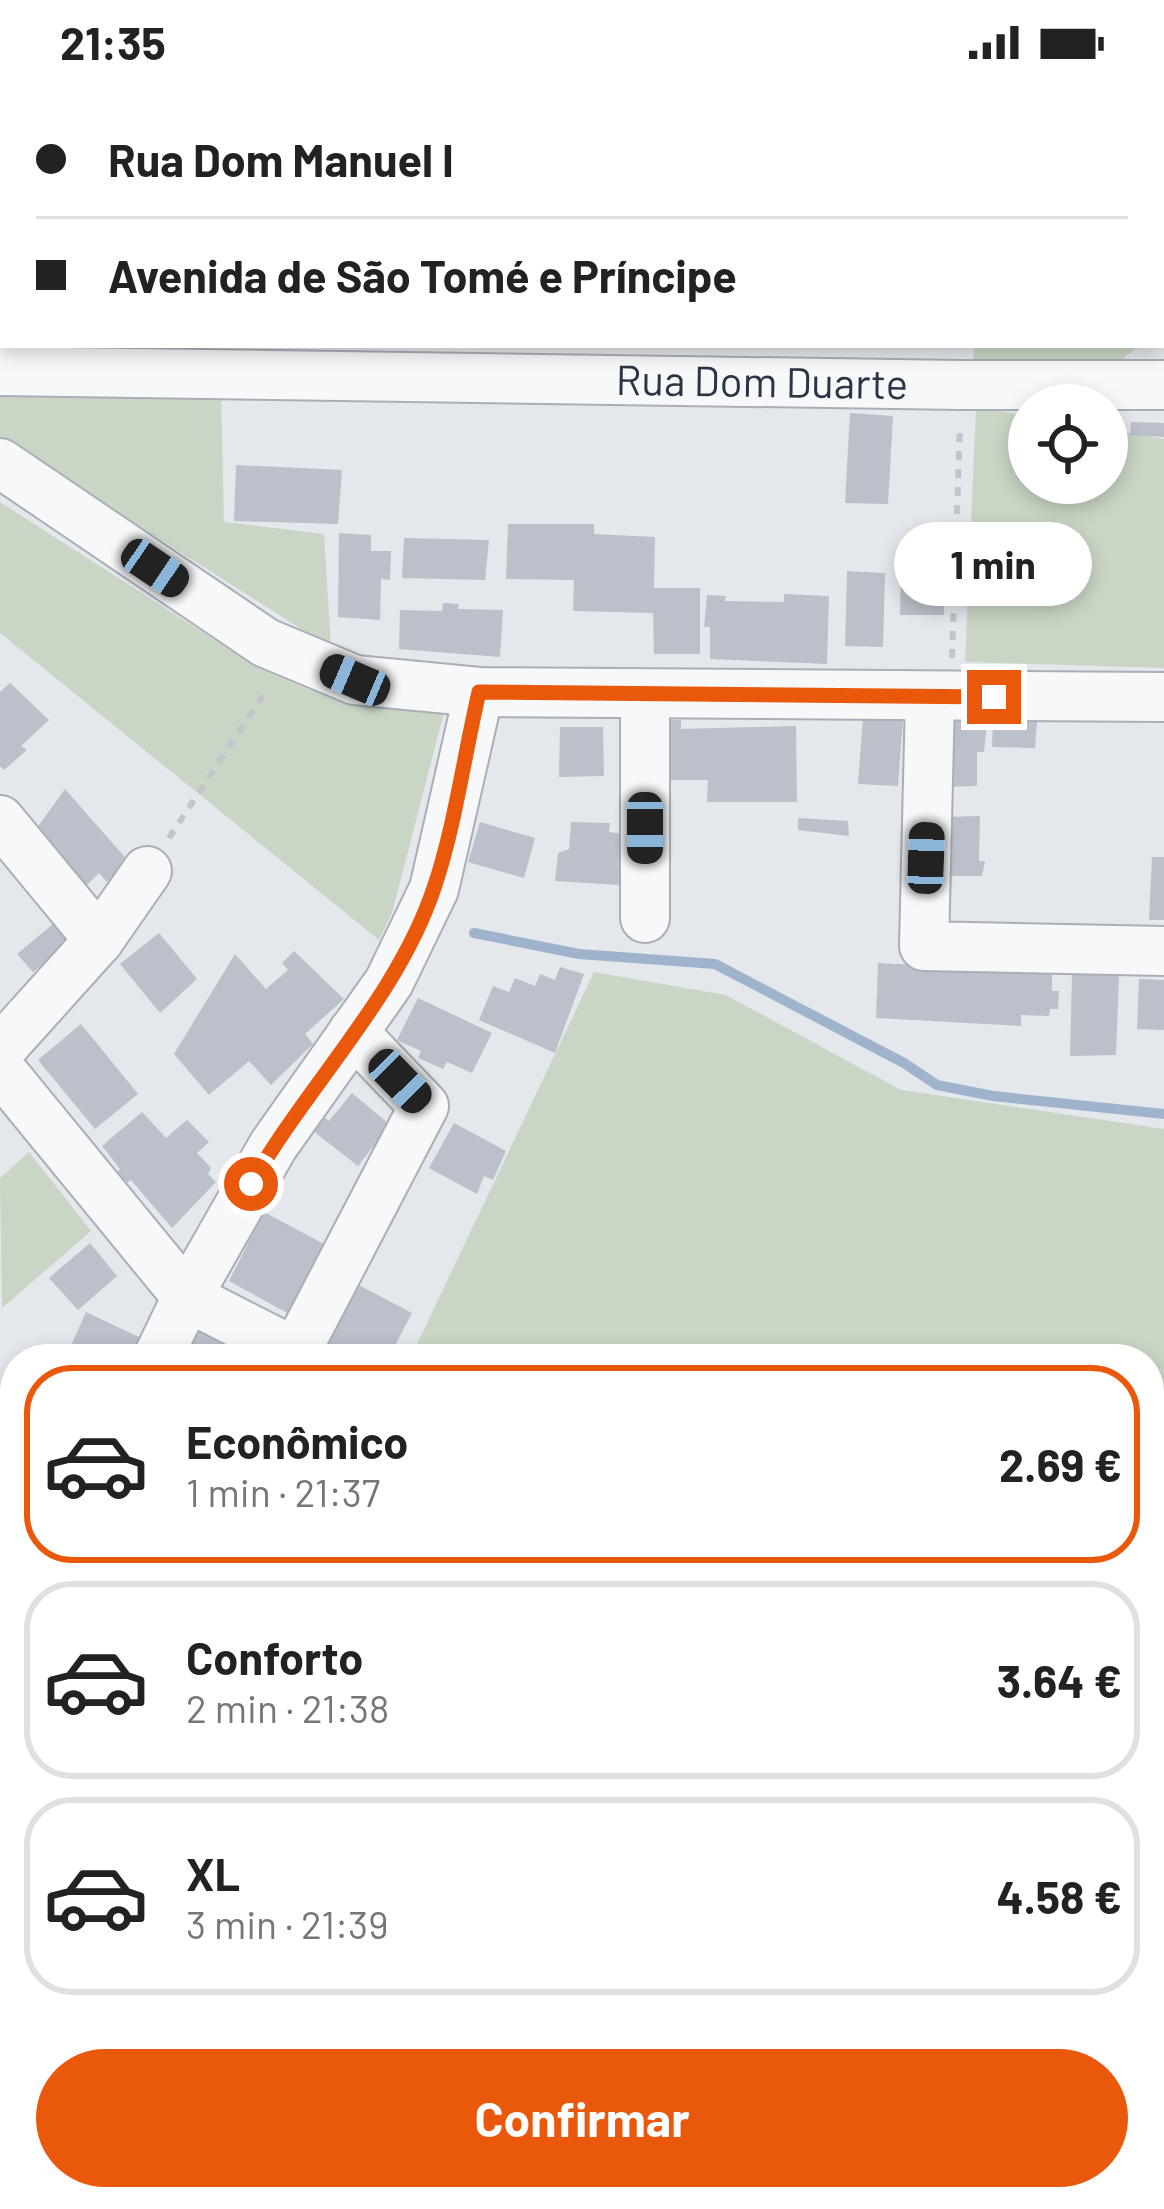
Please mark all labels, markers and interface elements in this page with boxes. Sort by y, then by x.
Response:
text: 21:35 [60,15,166,69]
text: Rua Dom Manuel I [108,132,454,186]
text: Avenida de São Tomé e Príncipe [108,248,737,302]
street label: Rua Dom Duarte [615,353,909,407]
map controls [1008,384,1128,504]
button: locate [1008,384,1128,504]
callout: 1 min [895,523,1093,607]
car [115,533,195,603]
text: 1 min [950,540,1036,587]
car [315,649,395,711]
route end [967,670,1021,724]
car [627,792,663,864]
car [907,821,945,895]
car [362,1043,438,1119]
route start [224,1157,278,1211]
icon: car [42,1410,150,1518]
text: Econômico [186,1414,408,1468]
text: 2.69 € [999,1437,1122,1491]
text: 1 min · 21:37 [186,1468,380,1515]
icon: car [42,1626,150,1734]
text: Conforto [186,1630,363,1684]
text: 3.64 € [997,1653,1122,1707]
text: 2 min · 21:38 [186,1684,389,1731]
icon: car [42,1842,150,1950]
text: XL [186,1846,240,1900]
text: 4.58 € [996,1869,1122,1923]
text: 3 min · 21:39 [186,1900,389,1947]
button: Confirmar [36,2049,1128,2187]

